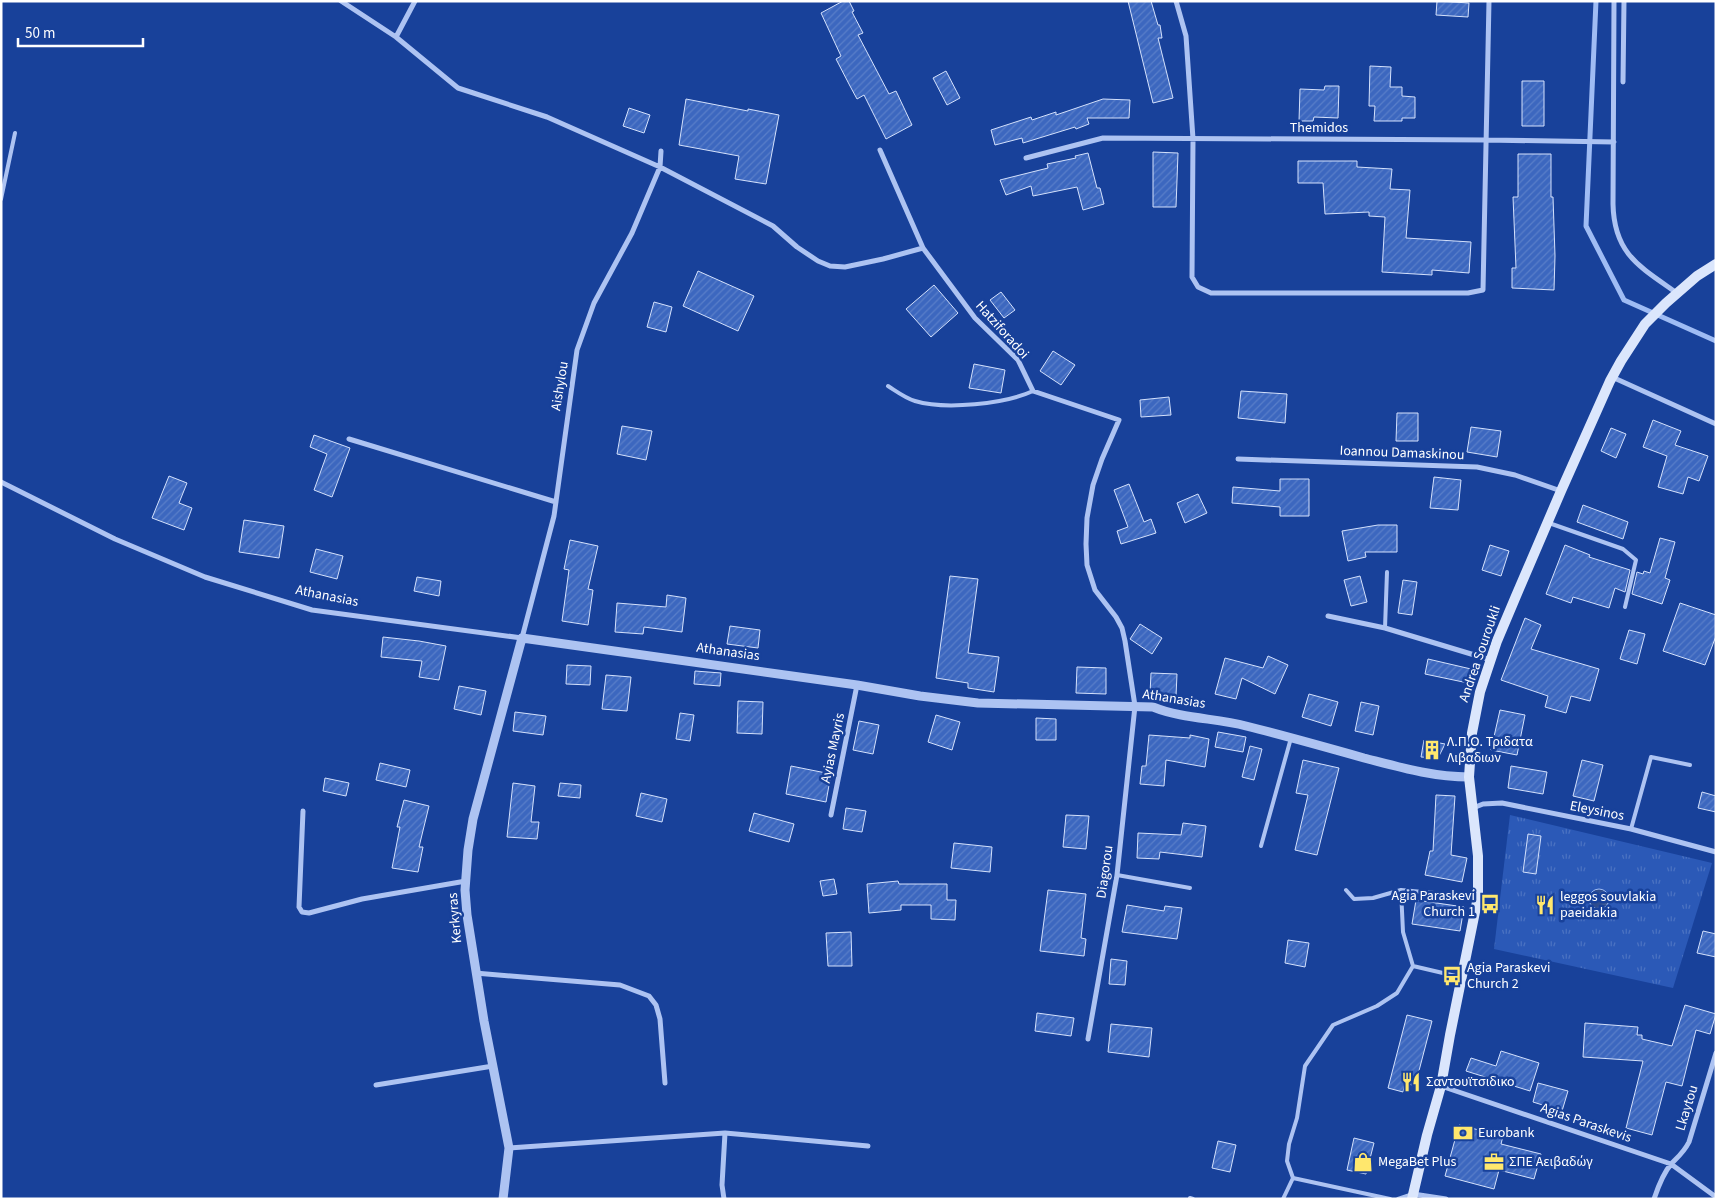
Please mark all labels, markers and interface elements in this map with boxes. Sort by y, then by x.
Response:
scale bar [18,15,142,47]
text: 50 m [25,23,55,44]
street label: Themidos [1290,118,1348,138]
street label: Hatziforadoi [970,297,1034,363]
street label: Aishylou [546,360,574,412]
street label: Ioannou Damaskinou [1339,441,1465,465]
street label: Athanasias [294,580,360,612]
street label: Andrea Souroukli [1454,603,1506,705]
street label: Athanasias [695,638,761,666]
street label: Athanasias [1141,684,1207,714]
street label: Ayias Mayris [816,711,850,785]
place label: Λ.Π.Ο. Τριδατα Λιβαδιων [1447,732,1533,768]
building icon: Λ.Π.Ο. Τριδατα Λιβαδιων [1421,739,1443,761]
street label: Eleysinos [1568,796,1626,826]
street label: Diagorou [1091,844,1119,900]
place label: Agia Paraskevi Church 1 [1392,886,1475,922]
place label: leggos souvlakia paeidakia [1560,887,1656,923]
street label: Kerkyras [443,892,467,944]
bus stop icon: Agia Paraskevi Church 1 [1479,893,1501,915]
restaurant icon: leggos souvlakia paeidakia [1534,894,1556,916]
place label: Agia Paraskevi Church 2 [1467,958,1550,994]
bus stop icon: Agia Paraskevi Church 2 [1441,965,1463,987]
restaurant icon: Σαντουϊτσιδικο [1400,1071,1422,1093]
place label: Σαντουϊτσιδικο [1426,1072,1515,1092]
street label: Lkaytou [1671,1083,1703,1133]
street label: Agias Paraskevis [1538,1098,1634,1148]
bank icon: Eurobank [1452,1122,1474,1144]
place label: Eurobank [1478,1123,1535,1143]
shop icon: MegaBet Plus [1352,1151,1374,1173]
office icon: ΣΠΕ Αειβαδώγ [1483,1151,1505,1173]
place label: MegaBet Plus [1378,1152,1457,1172]
place label: ΣΠΕ Αειβαδώγ [1509,1152,1593,1172]

